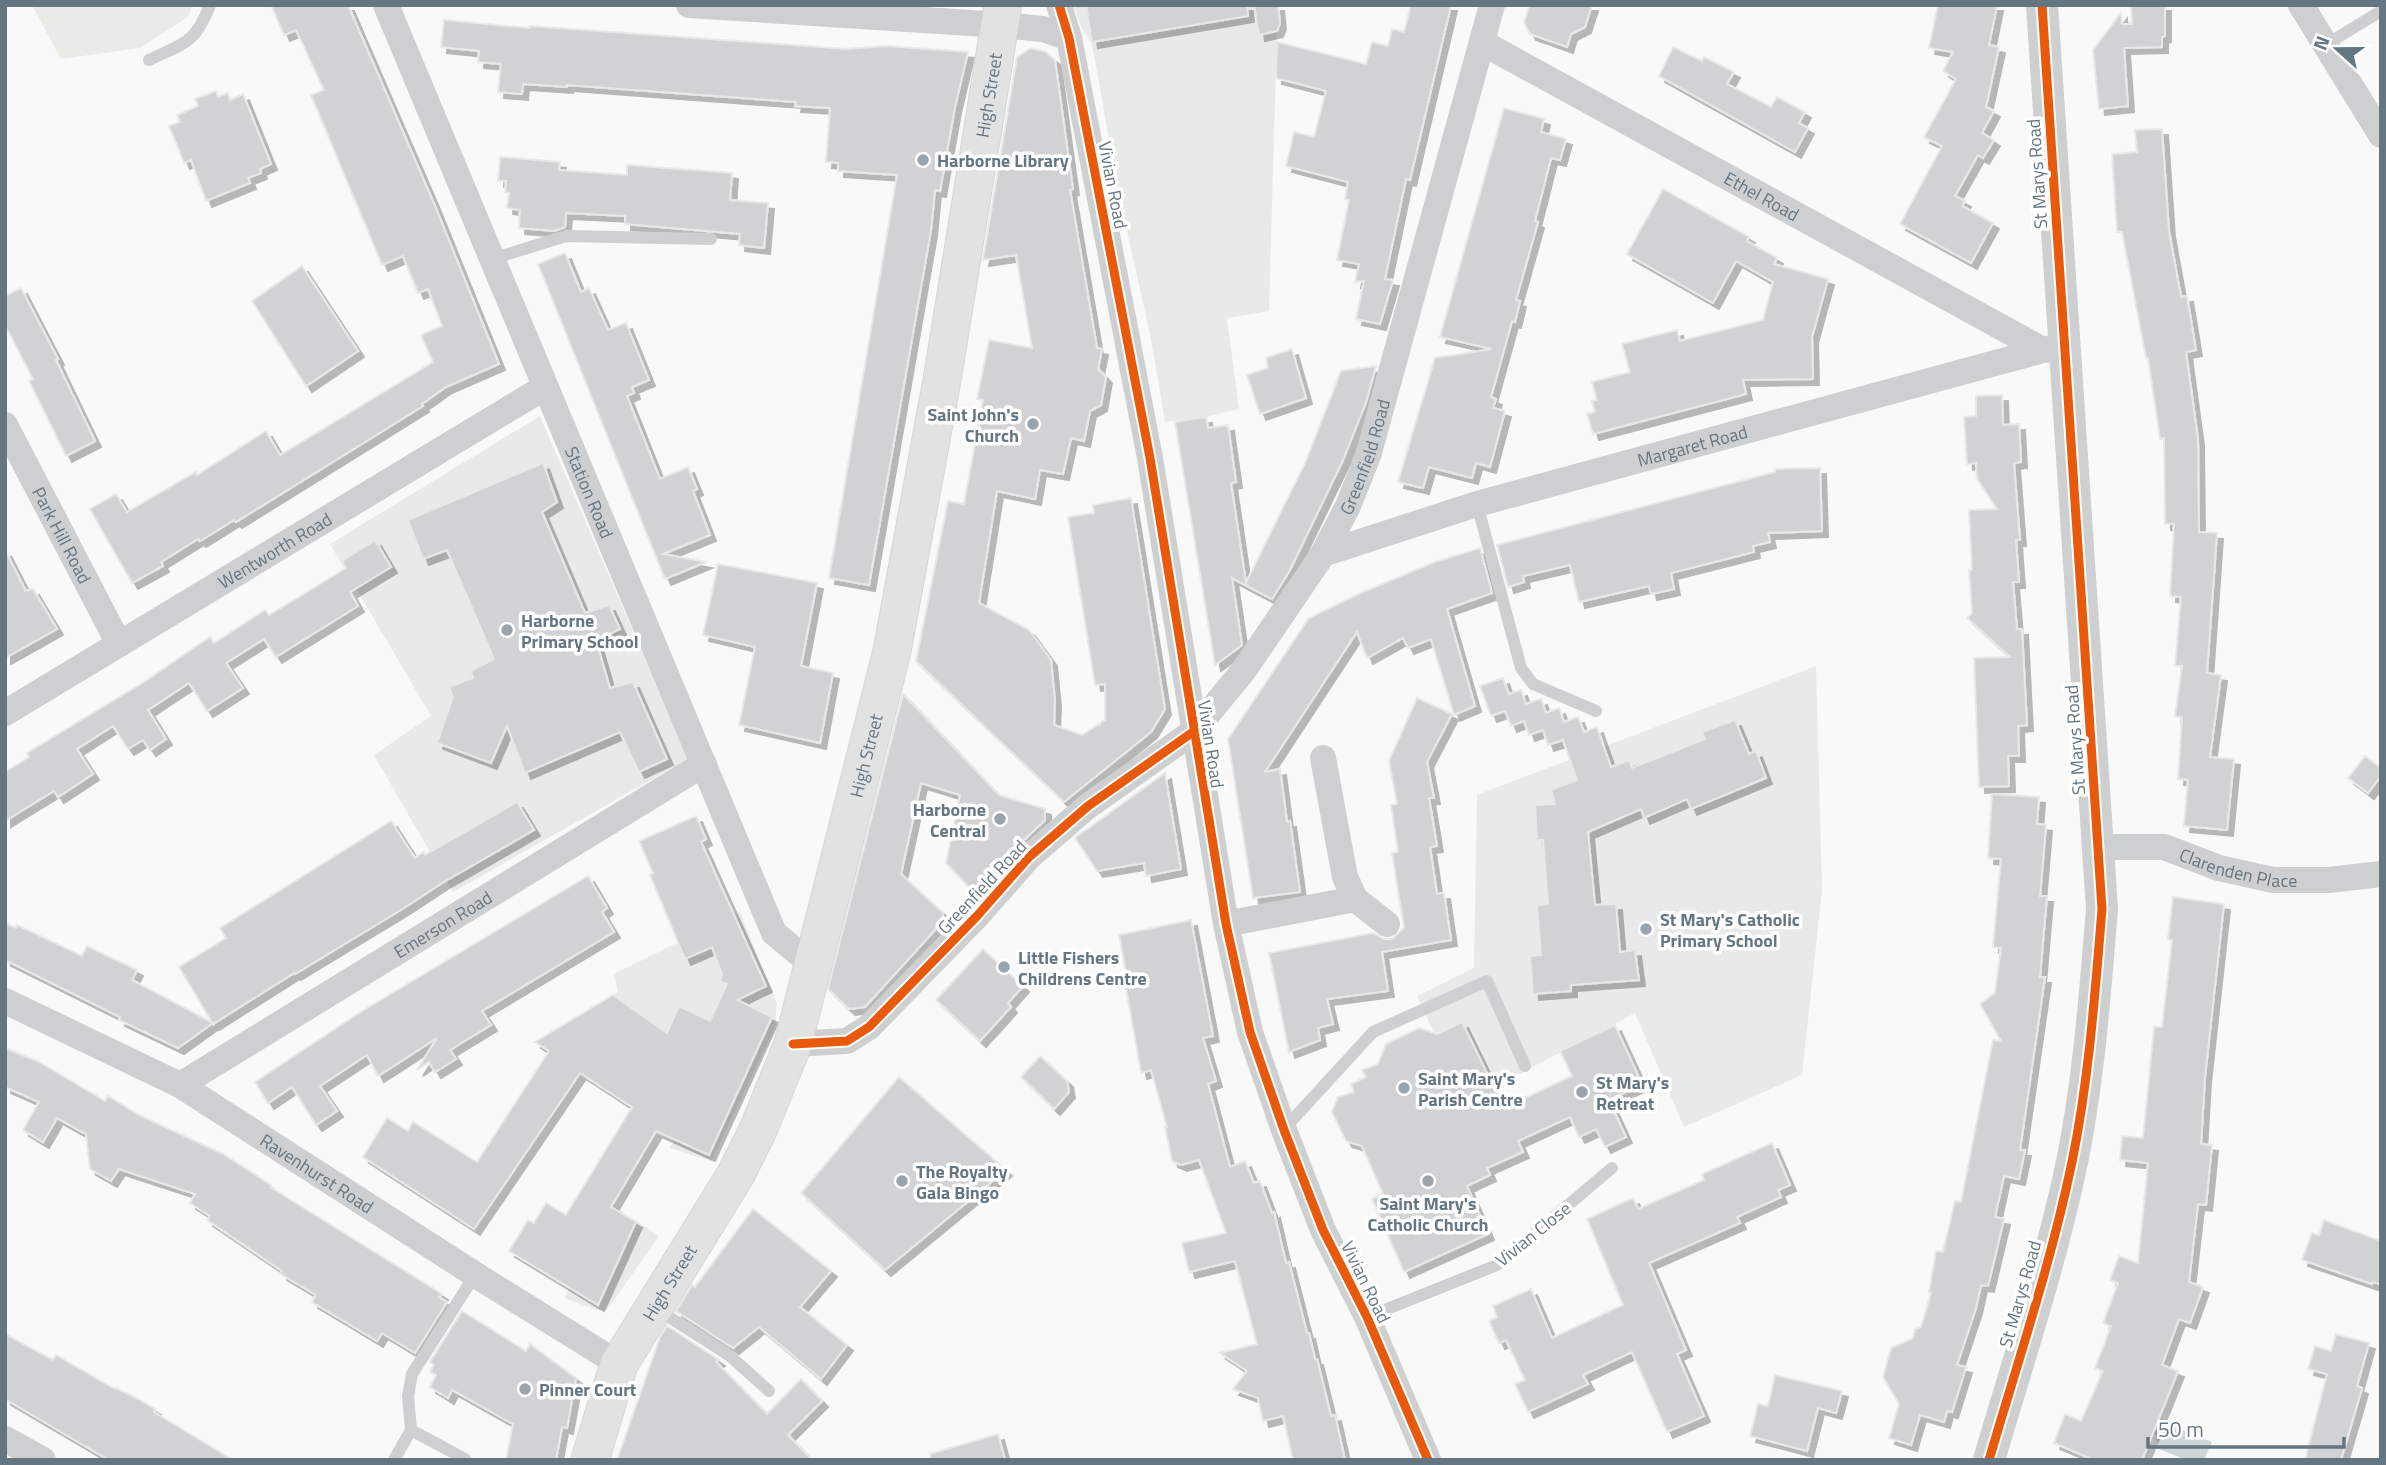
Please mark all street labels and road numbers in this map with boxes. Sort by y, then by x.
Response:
street label: High Street [968,50,1009,139]
street label: St Marys Road [2020,118,2054,230]
street label: Vivian Road [1091,139,1135,231]
street label: Ethel Road [1719,164,1804,227]
street label: Greenfield Road [1332,396,1397,520]
street label: Margaret Road [1634,418,1750,473]
street label: Station Road [558,442,621,542]
street label: Park Hill Road [26,482,99,588]
street label: Wentworth Road [212,505,337,595]
street label: St Marys Road [2058,684,2092,796]
street label: Vivian Road [1191,698,1231,790]
street label: High Street [842,710,889,800]
street label: Greenfield Road [931,834,1033,940]
street label: Clarenden Place [2176,841,2297,894]
street label: Emerson Road [388,884,497,965]
street label: Ravenhurst Road [255,1126,379,1220]
street label: Vivian Close [1489,1195,1577,1273]
street label: Vivian Road [1334,1236,1398,1328]
street label: St Marys Road [1992,1237,2048,1351]
street label: High Street [635,1238,703,1326]

